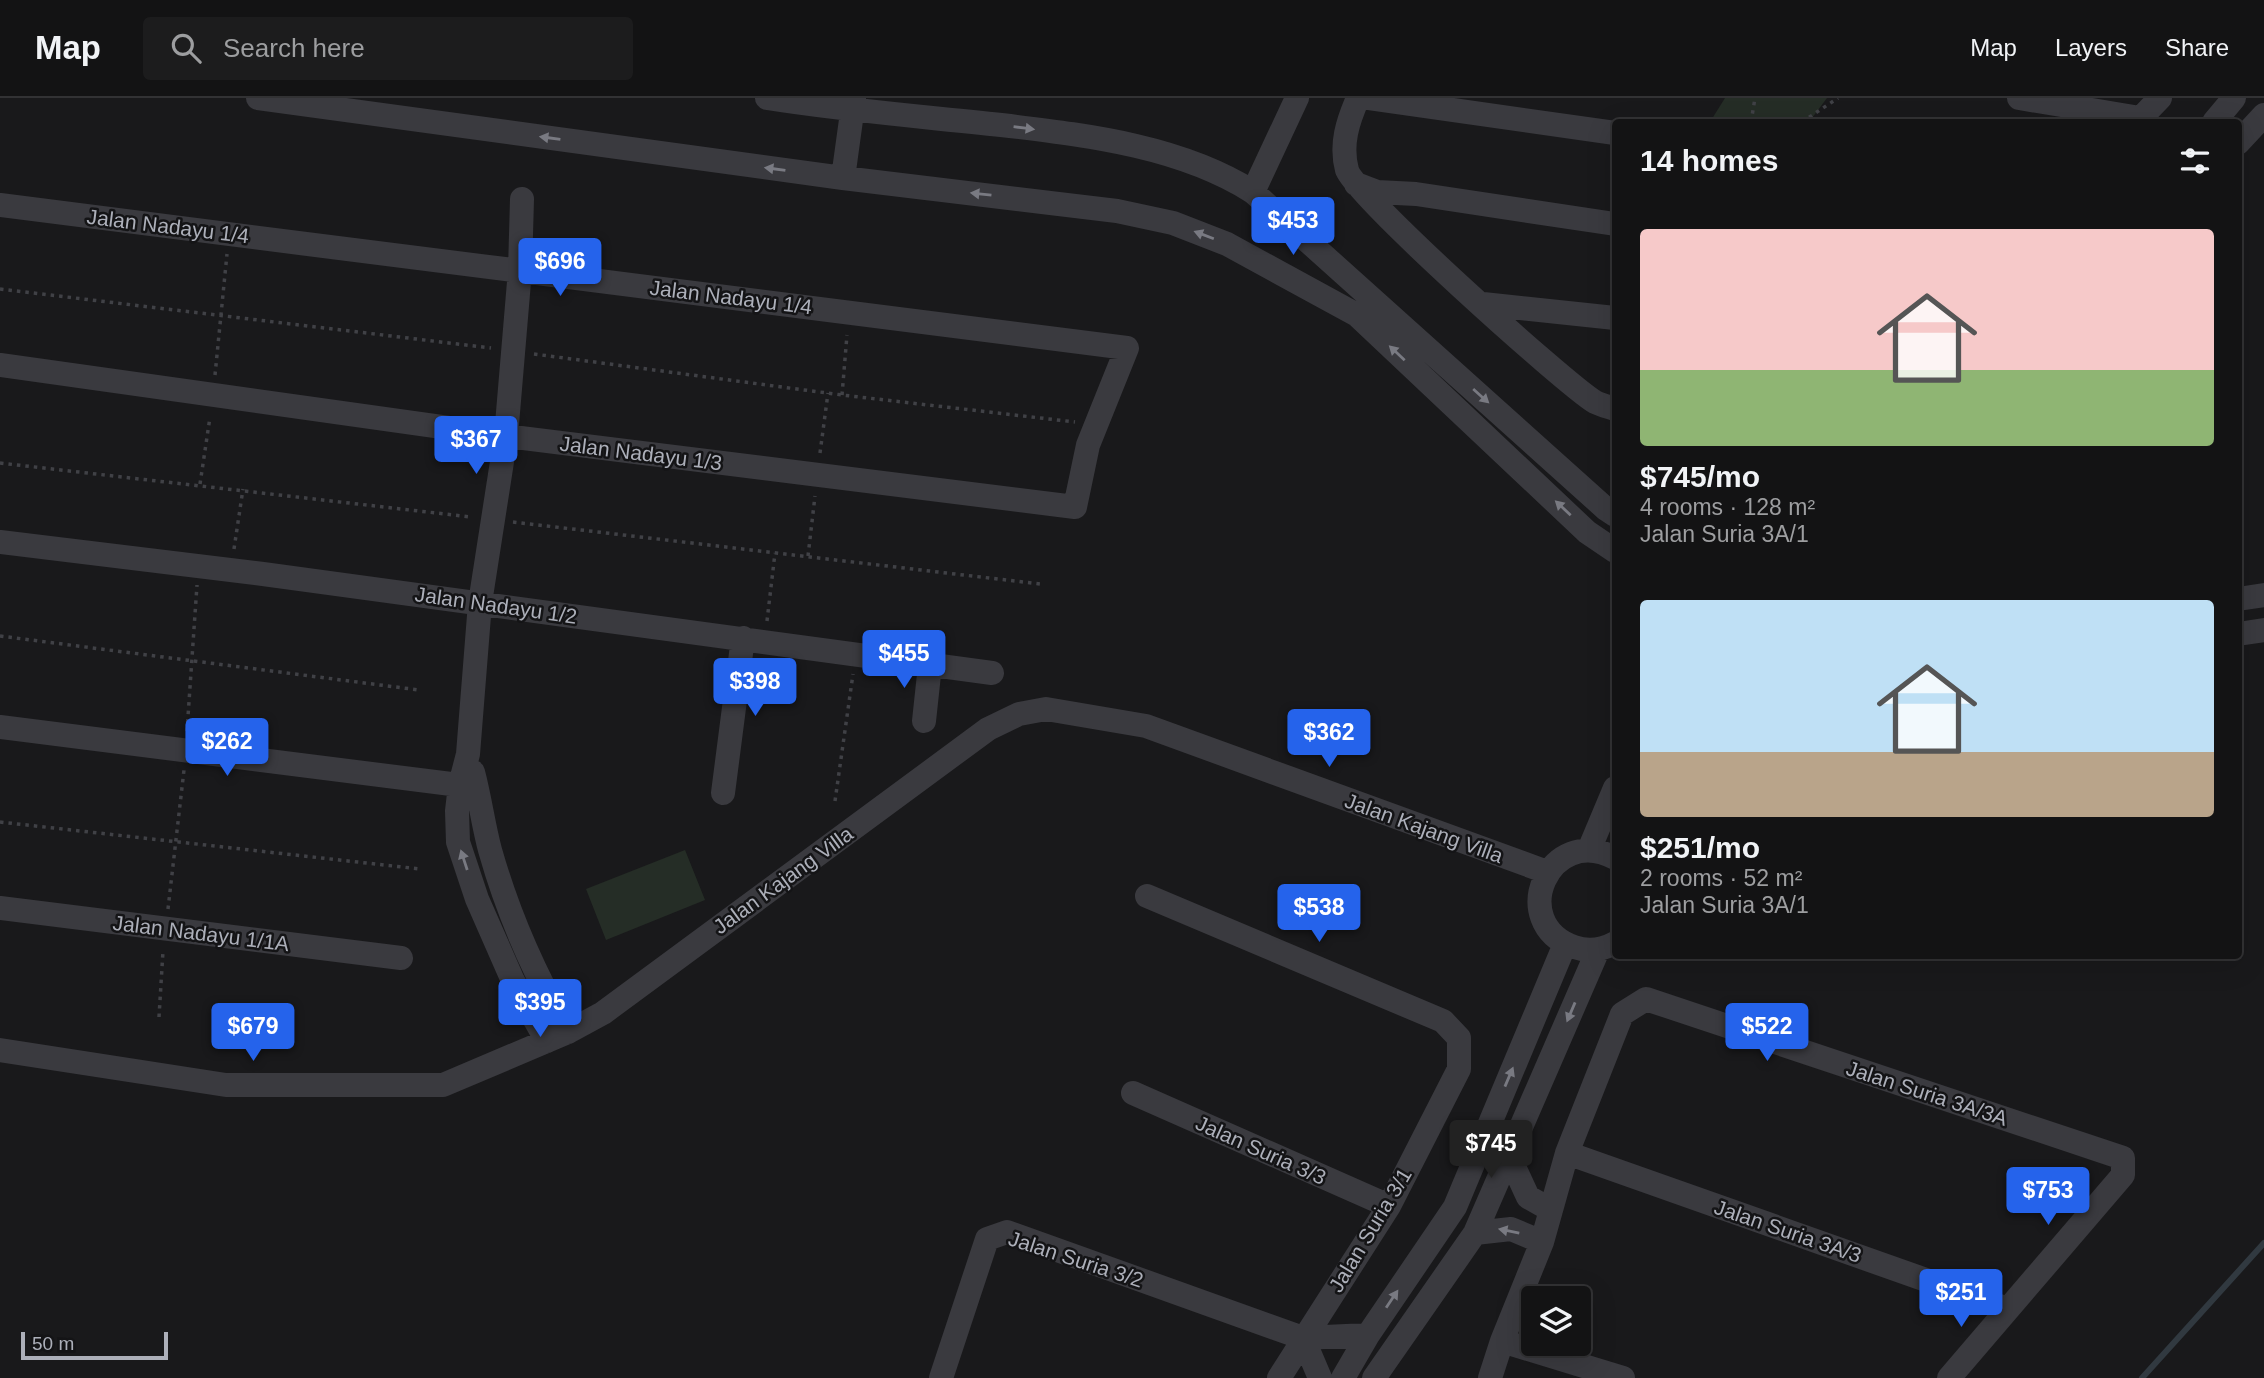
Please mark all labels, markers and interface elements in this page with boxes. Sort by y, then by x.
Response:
search box [143,17,633,80]
text: Map [35,29,101,66]
icon: search [167,29,205,67]
text: Search here [223,33,365,63]
text: Map [1970,34,2017,61]
text: Layers [2055,34,2127,61]
text: Share [2165,34,2229,61]
one-way arrow [1014,122,1036,133]
one-way arrow [539,132,561,143]
icon: filters [2176,142,2214,180]
text: 14 homes [1640,144,1778,177]
one-way arrow [764,163,786,174]
one-way arrow [970,188,992,199]
pin: $453 [1252,198,1334,257]
street label: Jalan Nadayu 1/4 [85,205,251,247]
text: $453 [1267,207,1319,233]
one-way arrow [1193,229,1214,240]
pin: $696 [519,238,601,298]
text: $696 [534,248,586,274]
icon: home [1864,275,1990,401]
street label: Jalan Nadayu 1/4 [648,276,814,318]
one-way arrow [1389,345,1406,361]
one-way arrow [1472,388,1490,404]
pin: $367 [435,416,517,476]
text: $367 [450,426,502,452]
street label: Jalan Nadayu 1/3 [558,432,724,474]
text: $745/mo [1640,460,1760,493]
text: 4 rooms · 128 m² [1640,494,1815,520]
one-way arrow [1554,500,1571,517]
text: Jalan Suria 3A/1 [1640,521,1809,547]
street label: Jalan Nadayu 1/2 [413,582,579,628]
pin: $455 [863,630,945,690]
text: $455 [878,640,930,666]
icon: home [1864,646,1990,772]
pin: $398 [714,658,796,718]
text: $398 [729,668,781,694]
pin: $362 [1288,710,1370,769]
pin: $262 [186,718,268,778]
text: $362 [1303,719,1355,745]
text: $262 [201,728,253,754]
street label: Jalan Kajang Villa [1342,789,1506,867]
street label: Jalan Kajang Villa [709,822,857,938]
text: $251/mo [1640,831,1760,864]
one-way arrow [458,849,469,870]
text: 2 rooms · 52 m² [1640,865,1802,891]
pin: $538 [1278,884,1360,944]
text: Jalan Suria 3A/1 [1640,892,1809,918]
text: $538 [1293,894,1345,920]
street label: Jalan Nadayu 1/1A [112,911,290,955]
pin: $395 [499,979,581,1039]
text: $395 [514,989,566,1015]
one-way arrow [1565,1002,1576,1023]
pin: $679 [212,1004,294,1063]
pin: $522 [1726,1004,1808,1063]
text: $679 [227,1013,279,1039]
text: $522 [1741,1013,1793,1039]
street label: Jalan Suria 3A/3A [1844,1056,2010,1130]
one-way arrow [1504,1067,1515,1088]
street label: Jalan Suria 3/3 [1192,1111,1330,1189]
pin: $745 [1450,1121,1532,1180]
text: $745 [1465,1130,1517,1156]
street label: Jalan Suria 3/1 [1324,1164,1416,1296]
pin: $753 [2007,1168,2089,1227]
text: $753 [2022,1177,2074,1203]
street label: Jalan Suria 3A/3 [1711,1195,1865,1267]
one-way arrow [1498,1225,1520,1236]
street label: Jalan Suria 3/2 [1006,1226,1146,1292]
pin: $251 [1920,1270,2002,1329]
text: $251 [1935,1279,1987,1305]
map controls [1521,1286,1591,1356]
button: layers [1521,1286,1591,1356]
one-way arrow [1385,1290,1398,1309]
scale bar [21,1329,168,1361]
text: 50 m [32,1333,74,1354]

